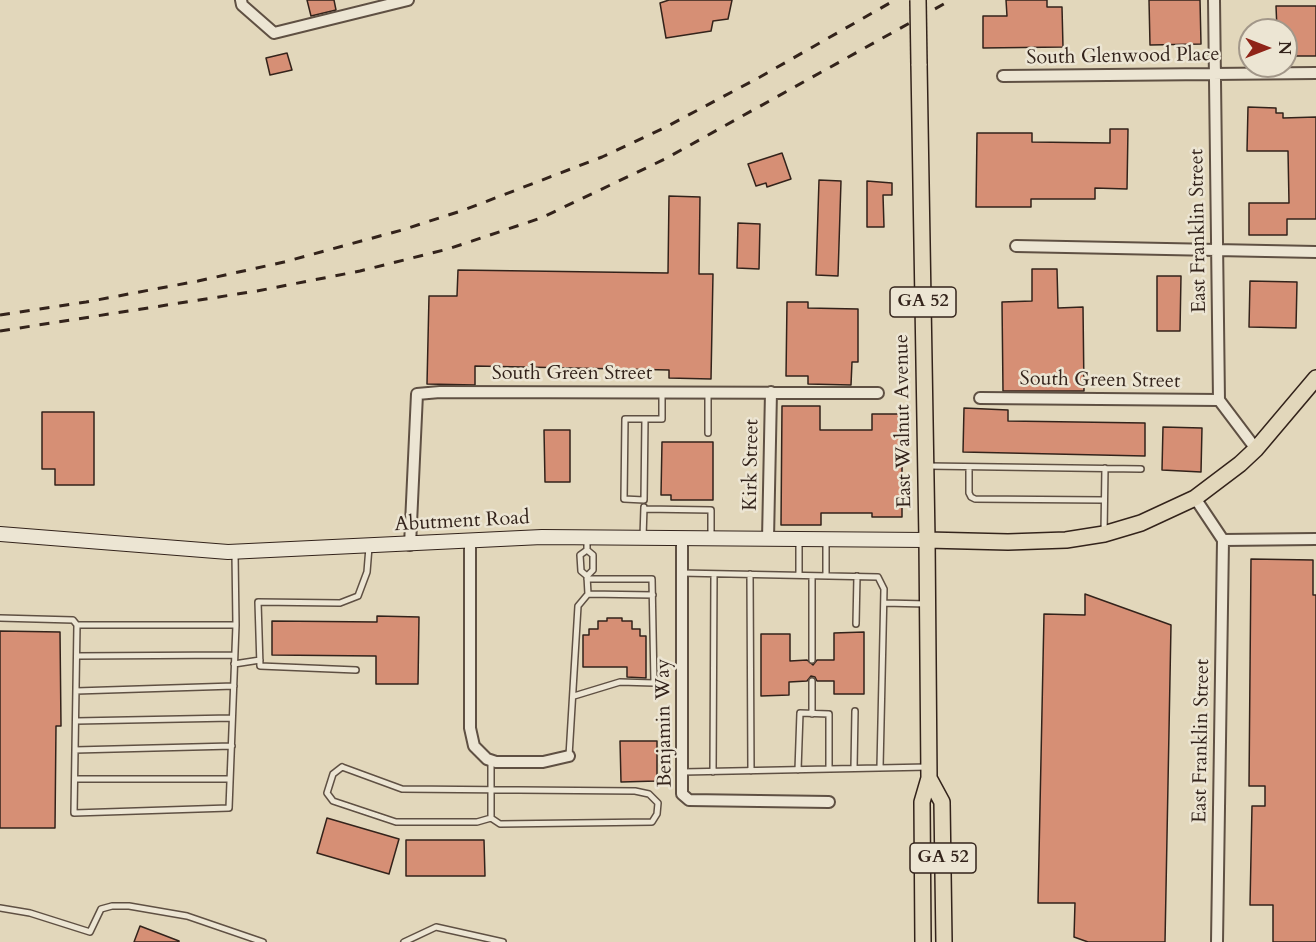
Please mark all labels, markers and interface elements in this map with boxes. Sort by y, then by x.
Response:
north arrow [1238,18,1298,78]
text: N [1273,41,1295,55]
street label: South Glenwood Place [1026,43,1220,71]
street label: East Franklin Street [1186,149,1212,313]
road number: GA 52 [890,287,956,317]
street label: East Walnut Avenue [890,334,918,508]
street label: South Green Street [492,362,652,386]
street label: South Green Street [1019,368,1181,394]
street label: Kirk Street [739,419,765,511]
street label: Abutment Road [394,506,530,538]
street label: Benjamin Way [652,658,678,788]
street label: East Franklin Street [1189,659,1215,823]
road number: GA 52 [910,843,976,873]

